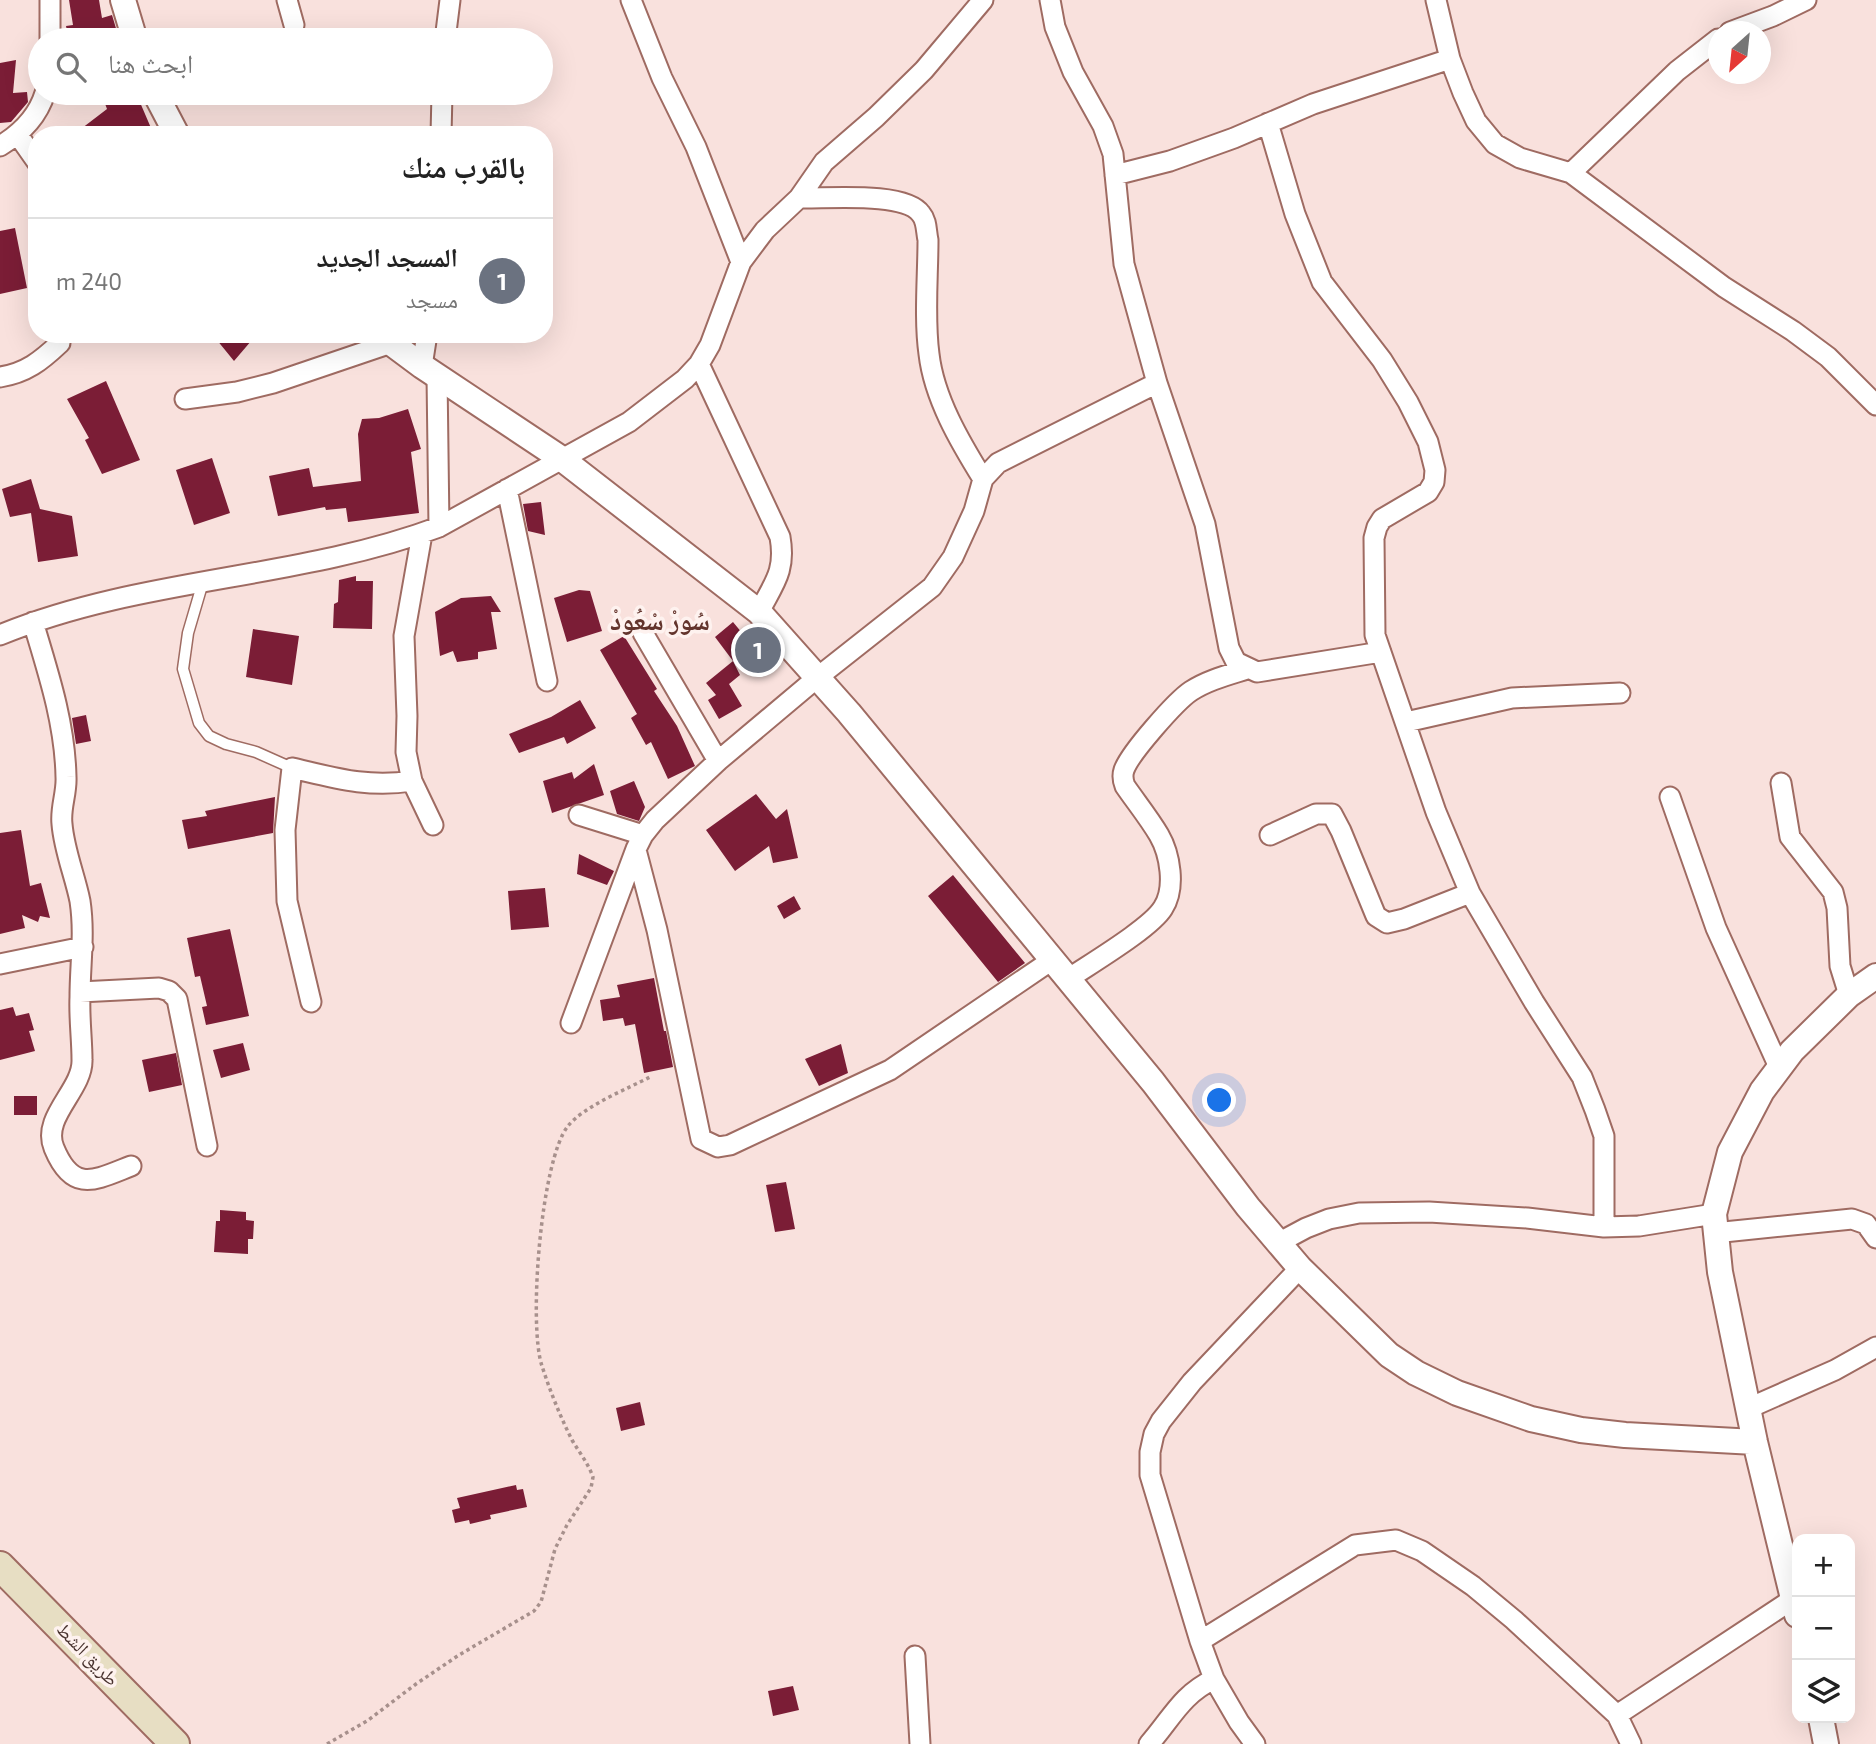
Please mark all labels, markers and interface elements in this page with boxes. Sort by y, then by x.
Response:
north arrow [1708,21,1771,84]
search box [28,28,553,105]
text: ابحث هنا [108,47,193,78]
icon: search [52,48,90,86]
text: بالقرب منك [401,148,525,184]
text: المسجد الجديد [317,241,458,272]
text: 240 m [56,267,122,295]
text: 1 [497,267,507,295]
text: مسجد [406,285,458,313]
district label: سُورْ سْعُودْ [610,604,710,635]
pin: 1 [735,624,781,676]
your location [1202,1083,1236,1117]
map controls [1792,1534,1855,1723]
button: + [1792,1534,1855,1597]
button: − [1792,1597,1855,1660]
street label: طريق الشط [52,1617,124,1691]
button: layers [1792,1660,1855,1723]

